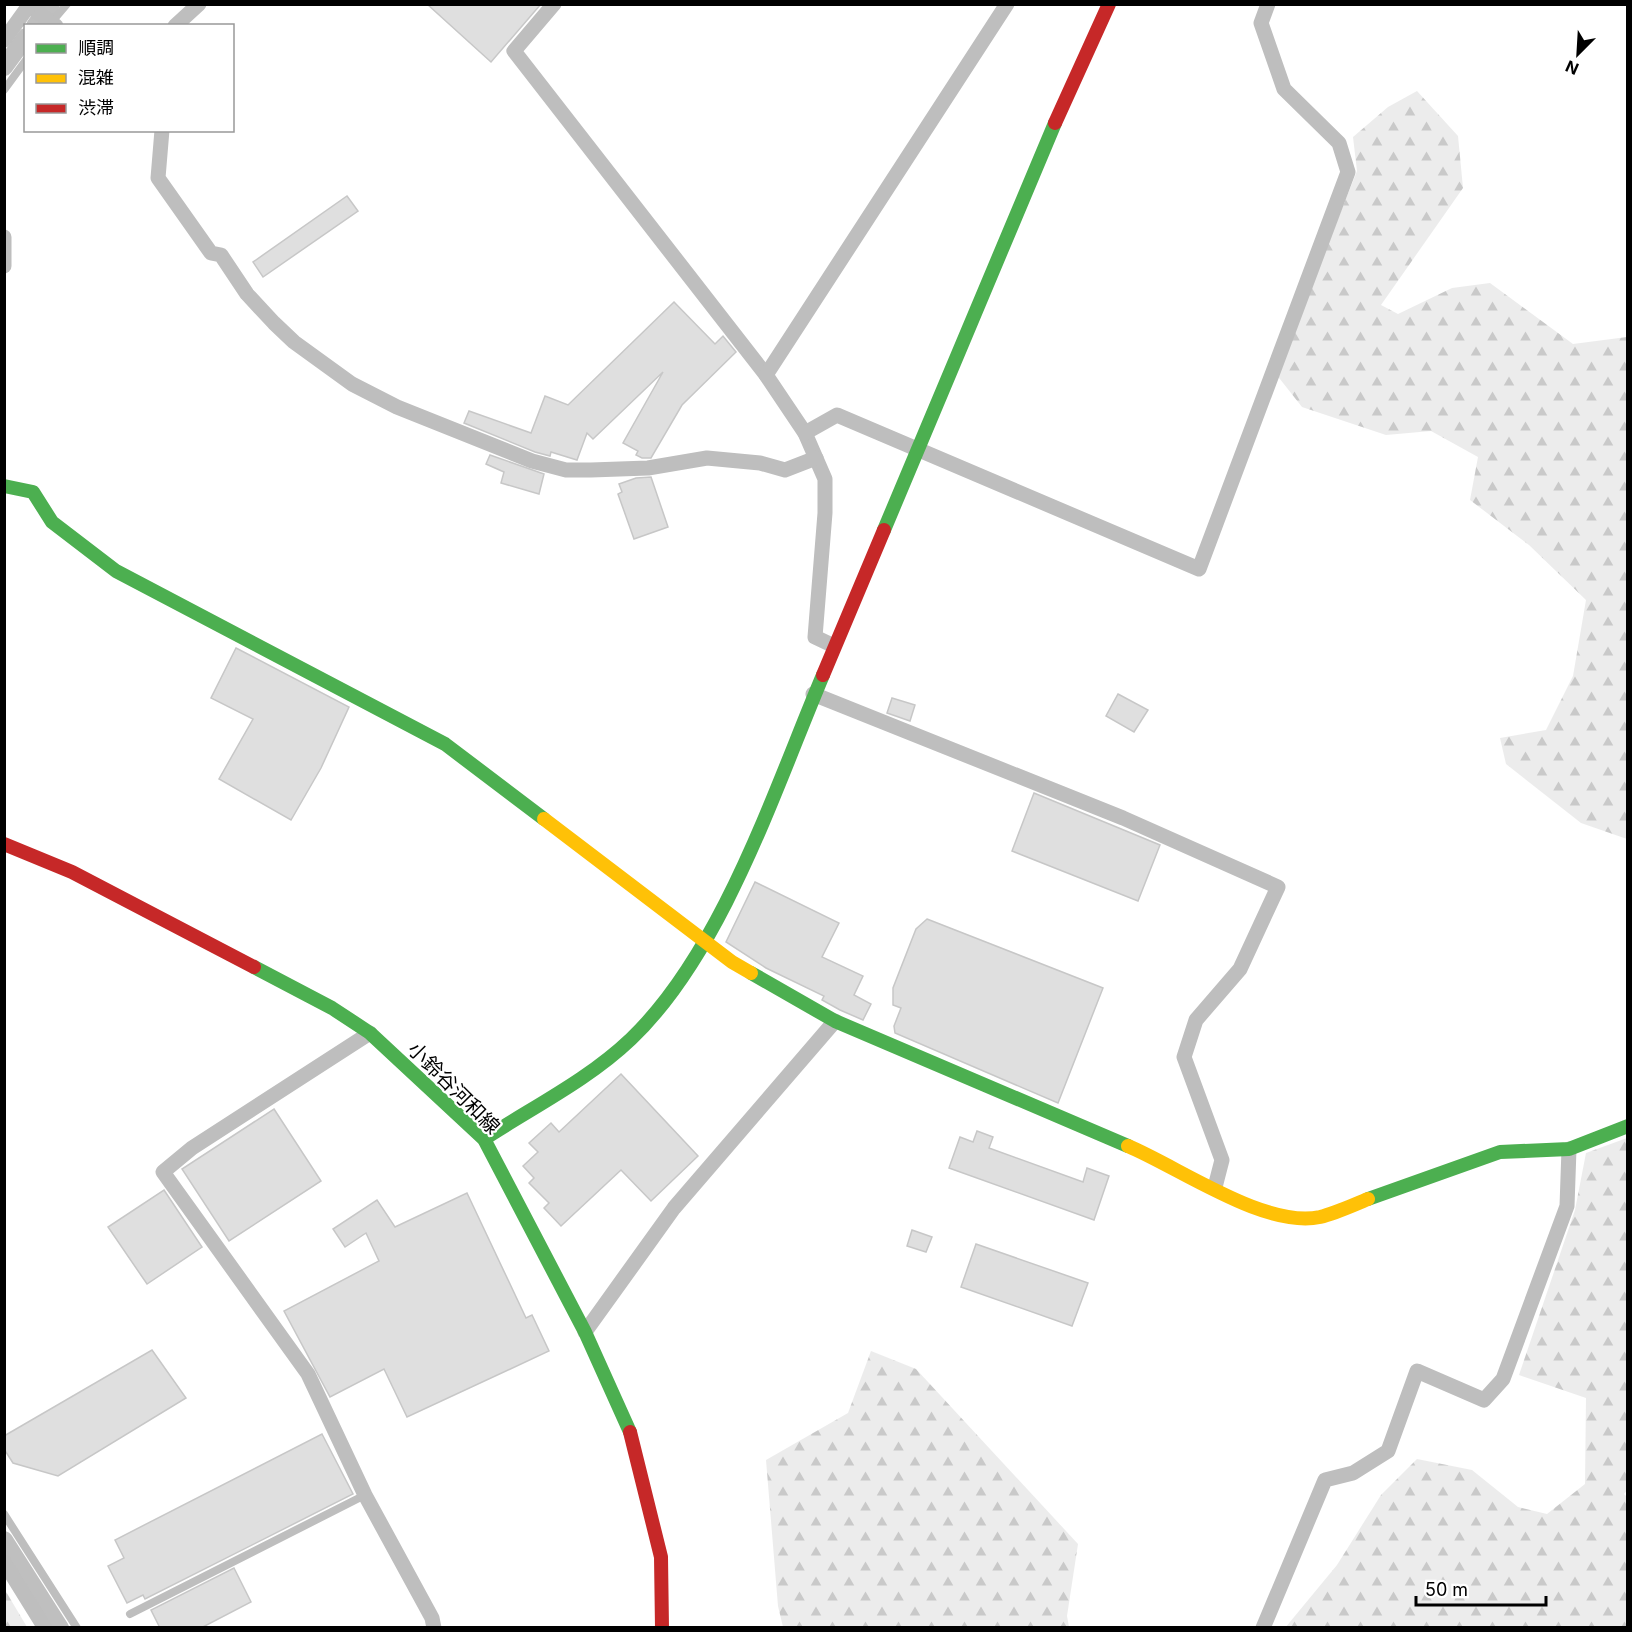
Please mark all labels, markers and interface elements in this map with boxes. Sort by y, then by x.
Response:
legend [24,24,234,132]
north arrow [1548,24,1608,84]
text: 順調 [78,37,114,58]
text: N [1562,56,1582,79]
text: 混雑 [78,67,114,88]
text: 渋滞 [78,97,114,118]
street label: 小鈴谷河和線 [403,1037,505,1139]
scale bar [1416,1569,1546,1607]
text: 50 m [1425,1579,1468,1600]

